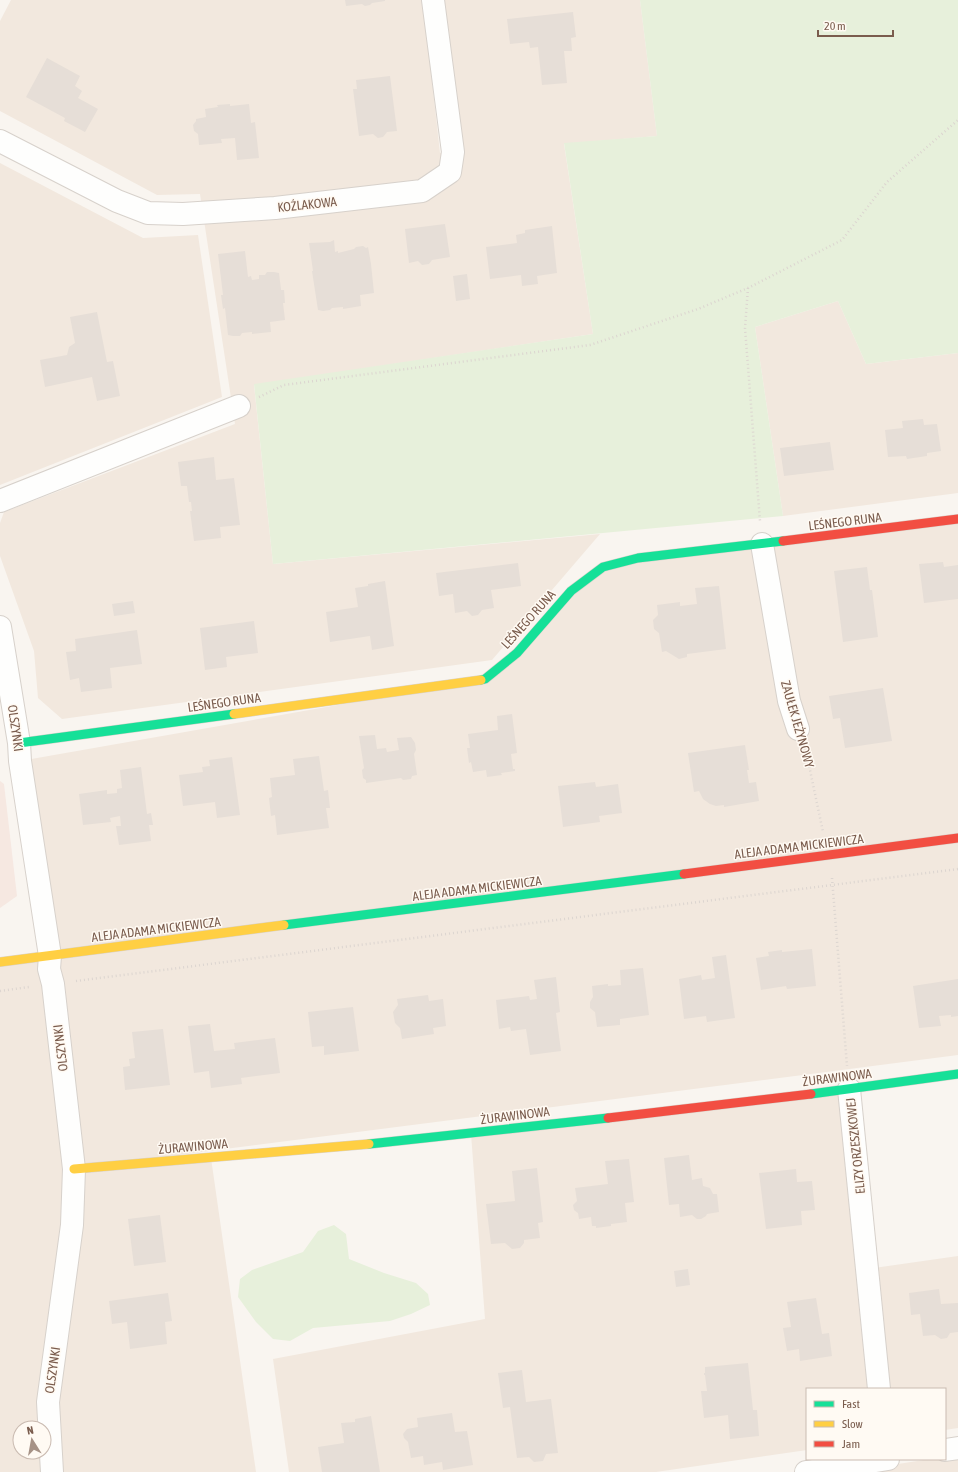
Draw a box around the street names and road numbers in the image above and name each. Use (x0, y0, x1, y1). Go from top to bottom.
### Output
street label: KOŹLAKOWA (277, 194, 338, 215)
street label: LEŚNEGO RUNA (808, 509, 883, 533)
street label: LEŚNEGO RUNA (498, 586, 559, 652)
street label: ZAUŁEK JEŻYNOWY (778, 679, 817, 770)
street label: LEŚNEGO RUNA (187, 690, 262, 715)
street label: OLSZYNKI (5, 704, 26, 752)
street label: ALEJA ADAMA MICKIEWICZA (734, 831, 865, 862)
street label: ALEJA ADAMA MICKIEWICZA (412, 873, 543, 904)
street label: ALEJA ADAMA MICKIEWICZA (91, 914, 222, 945)
street label: OLSZYNKI (50, 1024, 71, 1072)
street label: ŻURAWINOWA (802, 1066, 873, 1089)
street label: ELIZY ORZESZKOWEJ (843, 1097, 868, 1195)
street label: ŻURAWINOWA (480, 1104, 551, 1127)
street label: ŻURAWINOWA (158, 1136, 229, 1157)
street label: OLSZYNKI (42, 1346, 63, 1394)

